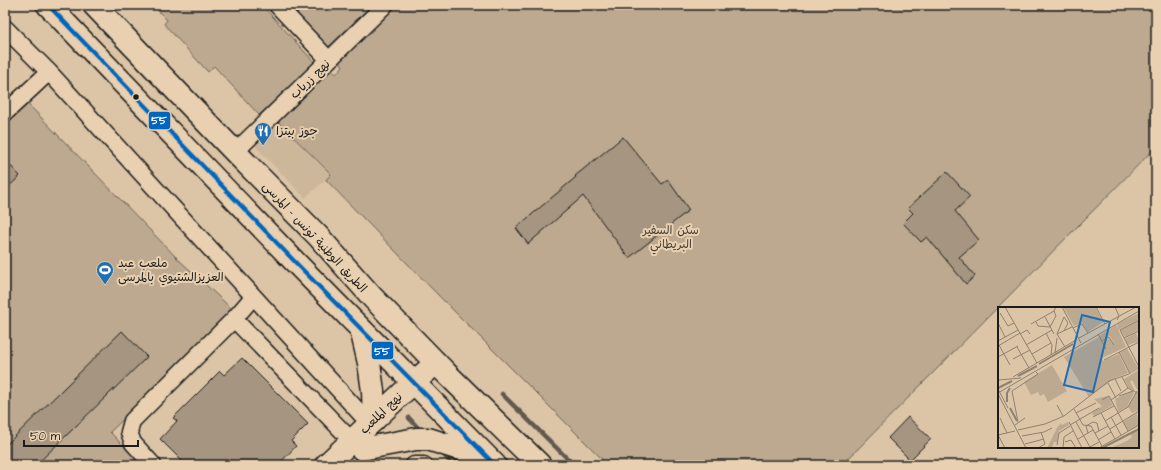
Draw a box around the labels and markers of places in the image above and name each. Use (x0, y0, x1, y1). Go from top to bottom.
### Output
unlabelled marker (131, 92, 141, 102)
restaurant icon: جوز بيتزا (253, 121, 273, 146)
place label: جوز بيتزا (276, 123, 318, 140)
place label: ملعب عبد العزيزالشتيوي بالمرسى (118, 255, 224, 286)
sports icon: ملعب عبد العزيزالشتيوي بالمرسى (95, 260, 115, 285)

